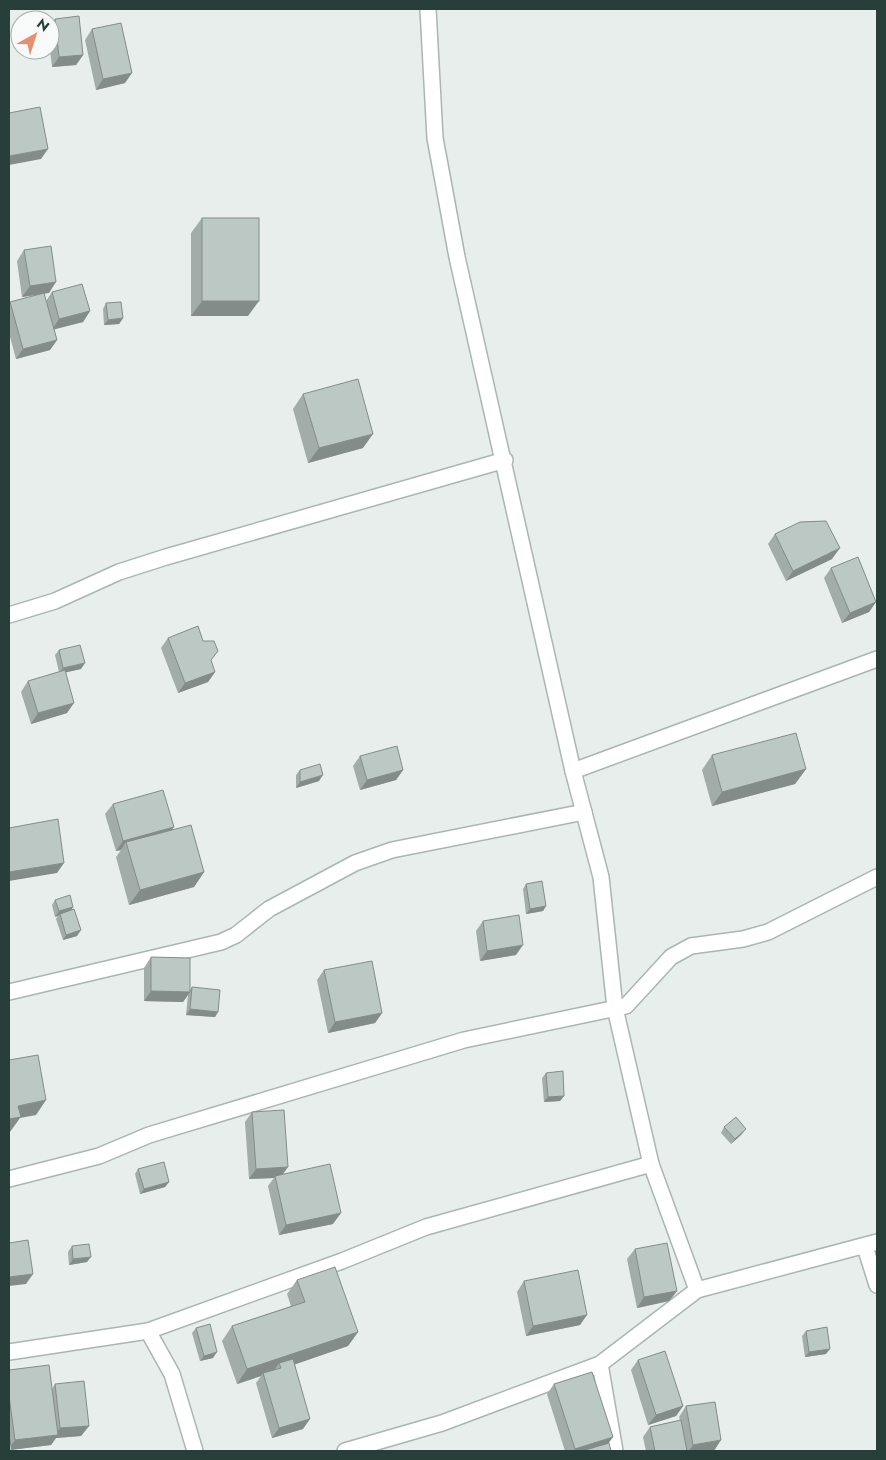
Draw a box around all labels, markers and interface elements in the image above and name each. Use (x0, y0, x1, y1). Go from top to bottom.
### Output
north arrow (10, 10, 60, 60)
text: N (33, 14, 54, 36)

